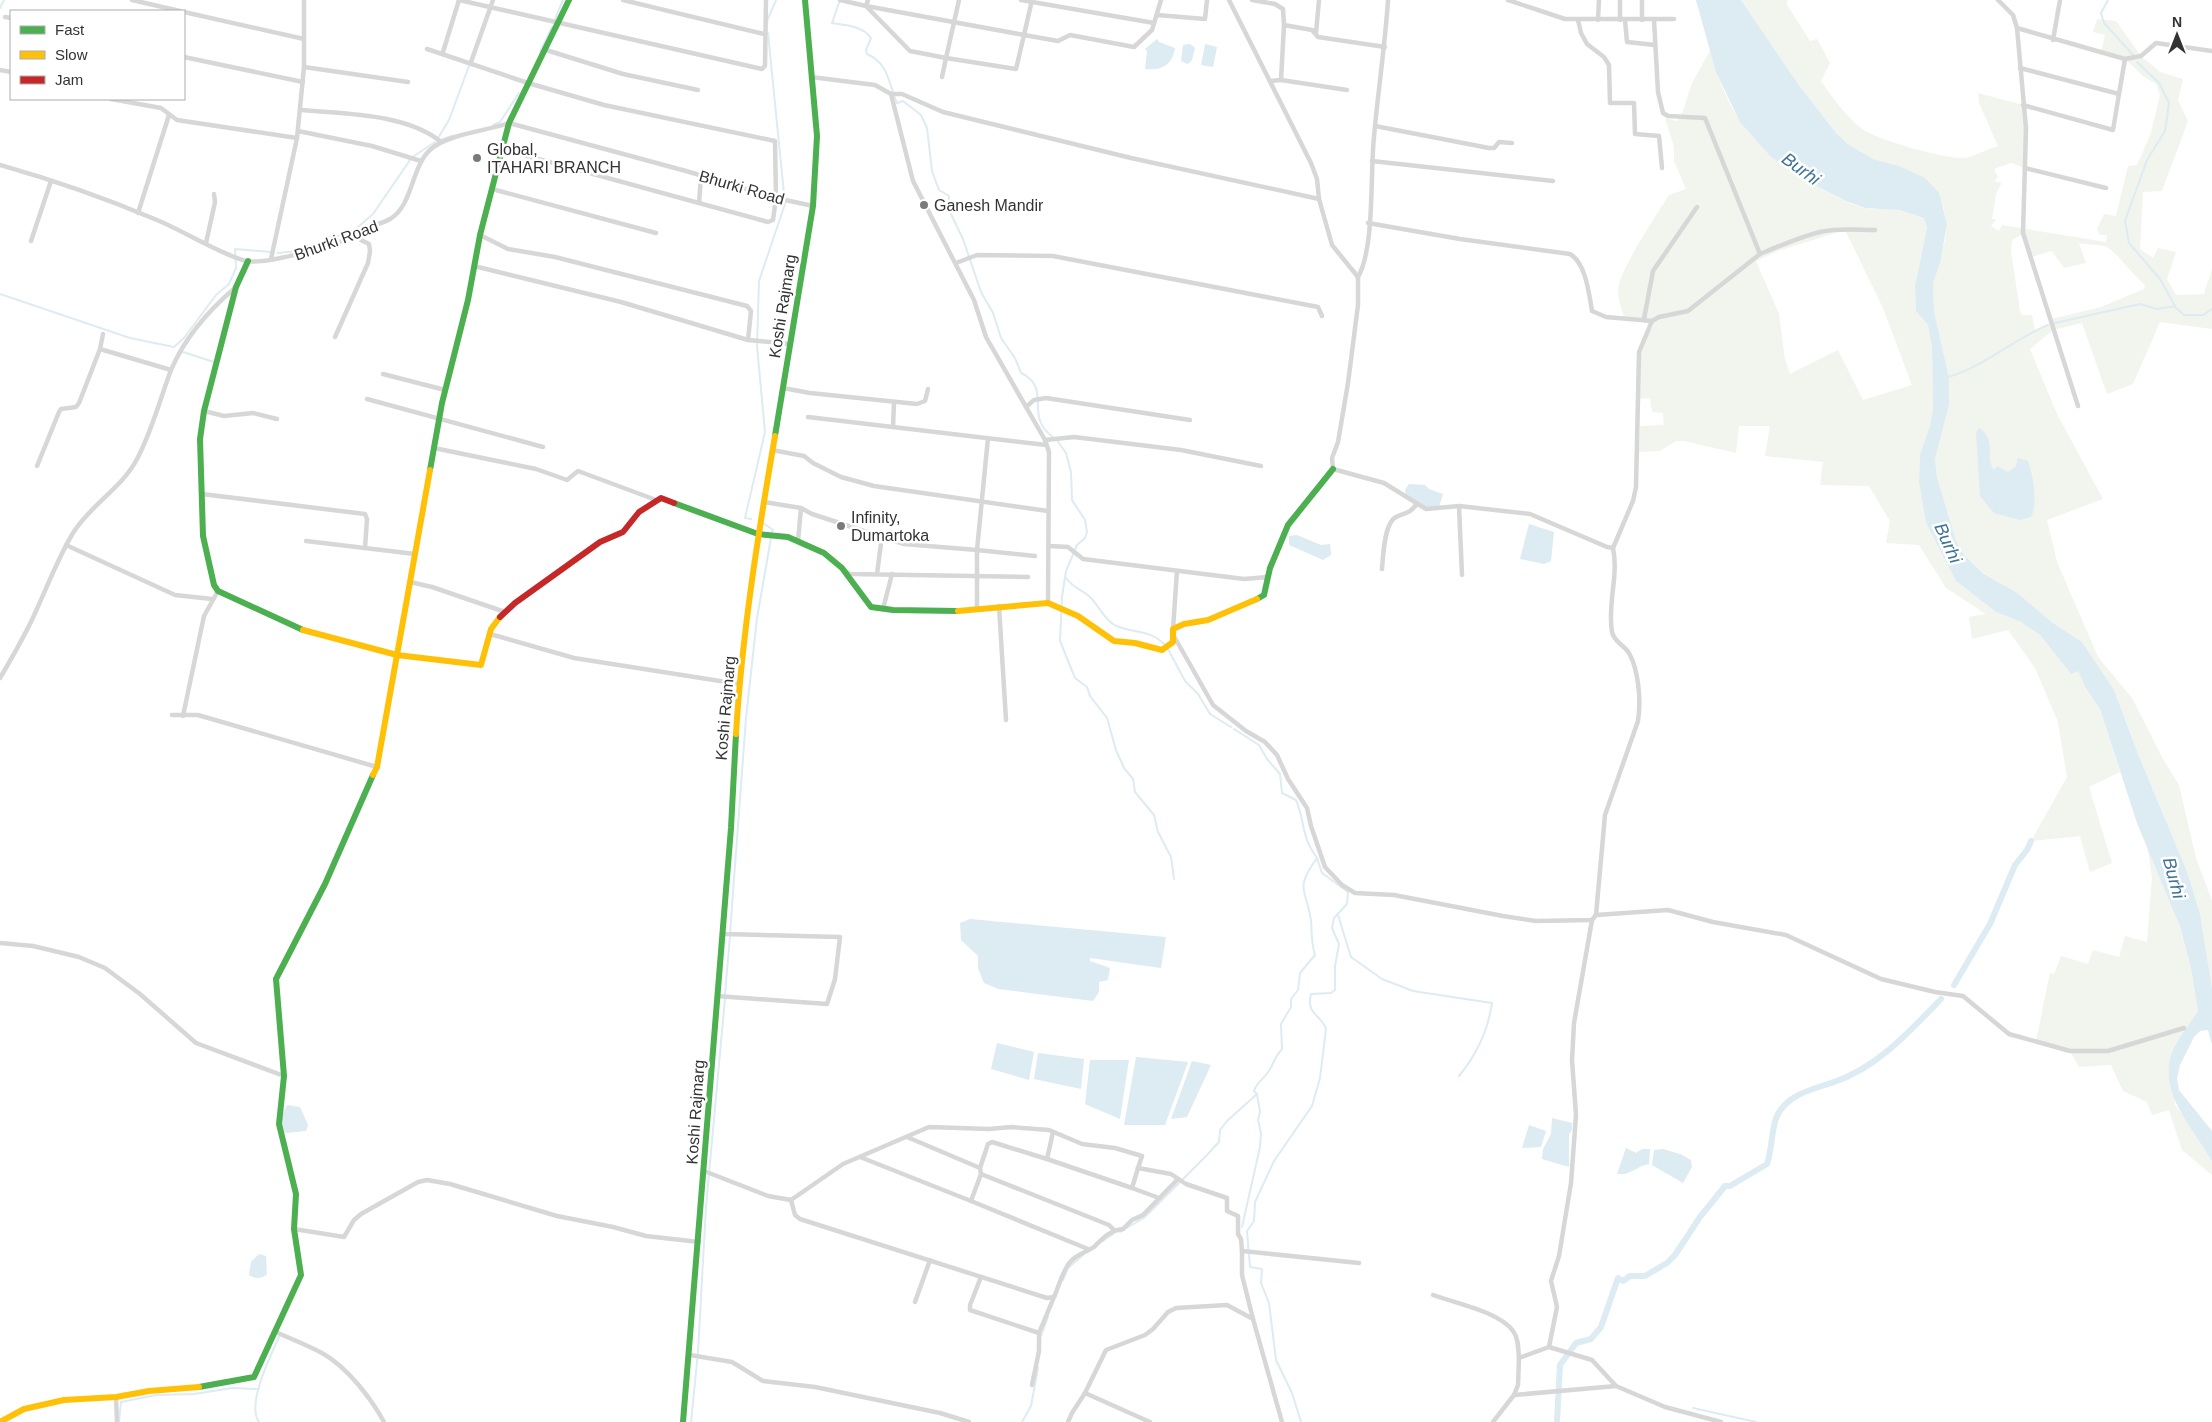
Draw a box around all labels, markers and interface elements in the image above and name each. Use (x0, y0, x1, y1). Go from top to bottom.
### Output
legend (10, 10, 185, 100)
north arrow (2152, 10, 2202, 60)
text: N (2172, 14, 2182, 30)
text: Fast (55, 21, 85, 38)
text: Slow (55, 46, 88, 63)
text: Jam (55, 71, 83, 88)
place label: Global, ITAHARI BRANCH (487, 141, 621, 176)
water label: Burhi (1778, 149, 1825, 190)
marker: Global, ITAHARI BRANCH (471, 152, 483, 164)
street label: Bhurki Road (697, 167, 787, 208)
place label: Ganesh Mandir (934, 197, 1044, 214)
marker: Ganesh Mandir (918, 199, 930, 211)
street label: Bhurki Road (292, 217, 380, 264)
street label: Koshi Rajmarg (766, 253, 799, 359)
place label: Infinity, Dumartoka (851, 509, 929, 544)
marker: Infinity, Dumartoka (835, 520, 847, 532)
water label: Burhi (1930, 520, 1966, 567)
street label: Koshi Rajmarg (712, 655, 739, 761)
water label: Burhi (2159, 855, 2189, 902)
street label: Koshi Rajmarg (683, 1059, 708, 1165)

